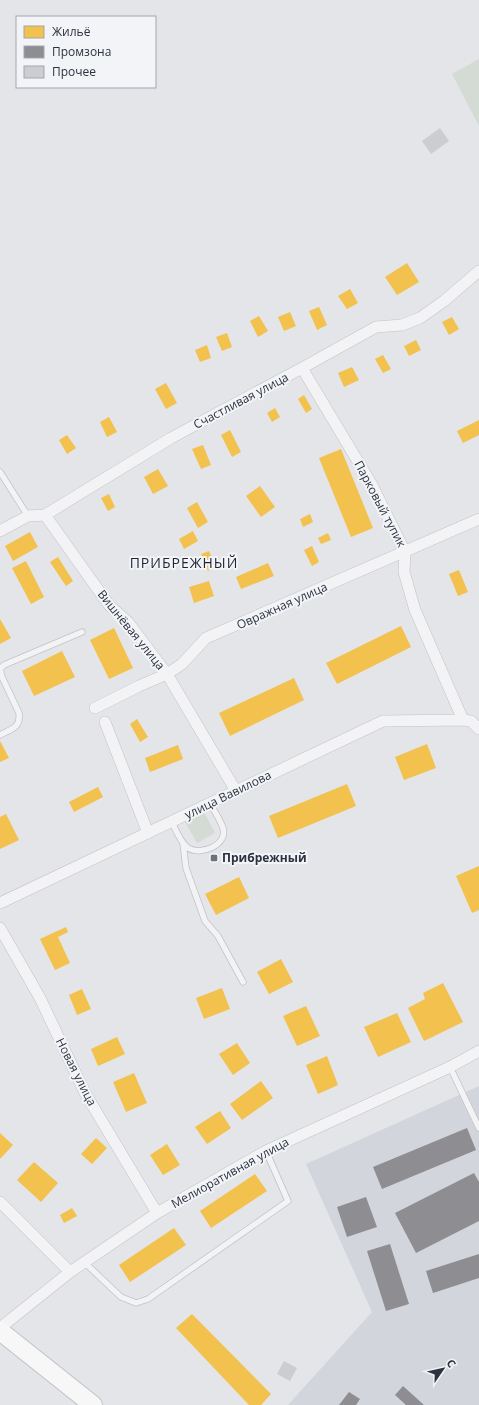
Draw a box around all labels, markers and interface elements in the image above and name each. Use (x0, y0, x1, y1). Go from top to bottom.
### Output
legend (16, 16, 156, 88)
text: Жильё (52, 23, 91, 40)
text: Промзона (52, 43, 111, 60)
text: Прочее (52, 63, 96, 80)
street label: Счастливая улица (190, 368, 291, 433)
street label: Парковый тупик (350, 457, 411, 551)
district label: ПРИБРЕЖНЫЙ (130, 553, 238, 572)
street label: Овражная улица (234, 578, 330, 633)
street label: Вишнёвая улица (94, 586, 169, 673)
street label: улица Вавилова (182, 766, 274, 823)
place label: Прибрежный (222, 849, 307, 866)
marker: Прибрежный (209, 853, 219, 863)
street label: Новая улица (52, 1035, 101, 1109)
street label: Мелиоративная улица (168, 1133, 292, 1212)
north arrow (423, 1349, 463, 1389)
text: С (444, 1356, 460, 1370)

